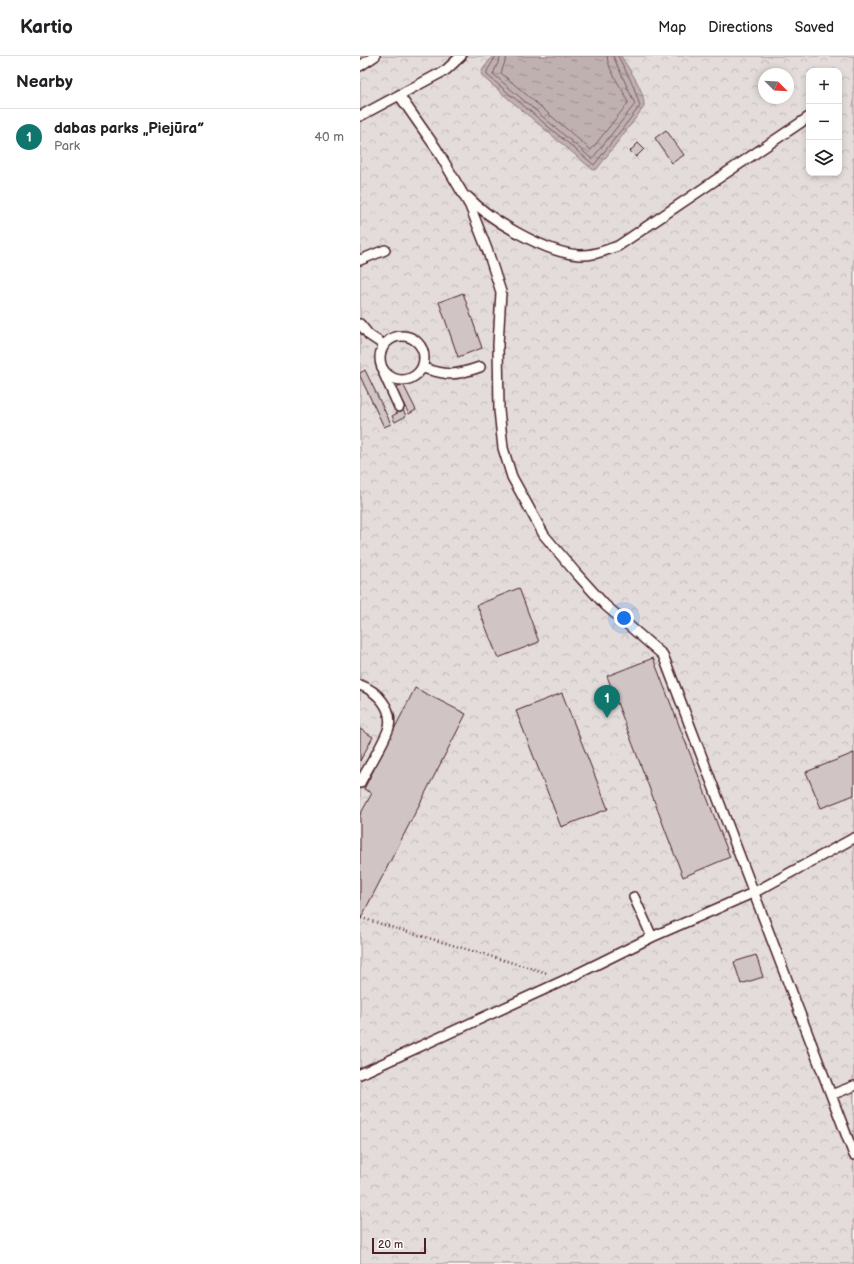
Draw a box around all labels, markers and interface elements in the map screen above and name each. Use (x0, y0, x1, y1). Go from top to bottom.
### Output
text: Kartio (20, 16, 73, 39)
text: Map (658, 19, 686, 36)
text: Directions (708, 19, 773, 36)
text: Saved (795, 19, 834, 36)
north arrow (758, 68, 794, 104)
map controls (806, 68, 842, 176)
button: + (806, 68, 842, 104)
text: Nearby (16, 72, 73, 92)
button: − (806, 104, 842, 140)
text: dabas parks „Piejūra” (54, 119, 204, 138)
text: 1 (26, 129, 32, 145)
text: 40 m (314, 129, 344, 145)
text: Park (54, 138, 80, 154)
button: layers (806, 140, 842, 176)
your location (614, 608, 634, 628)
pin: 1 (594, 685, 620, 718)
scale bar (372, 1236, 426, 1255)
text: 20 m (378, 1238, 403, 1251)

